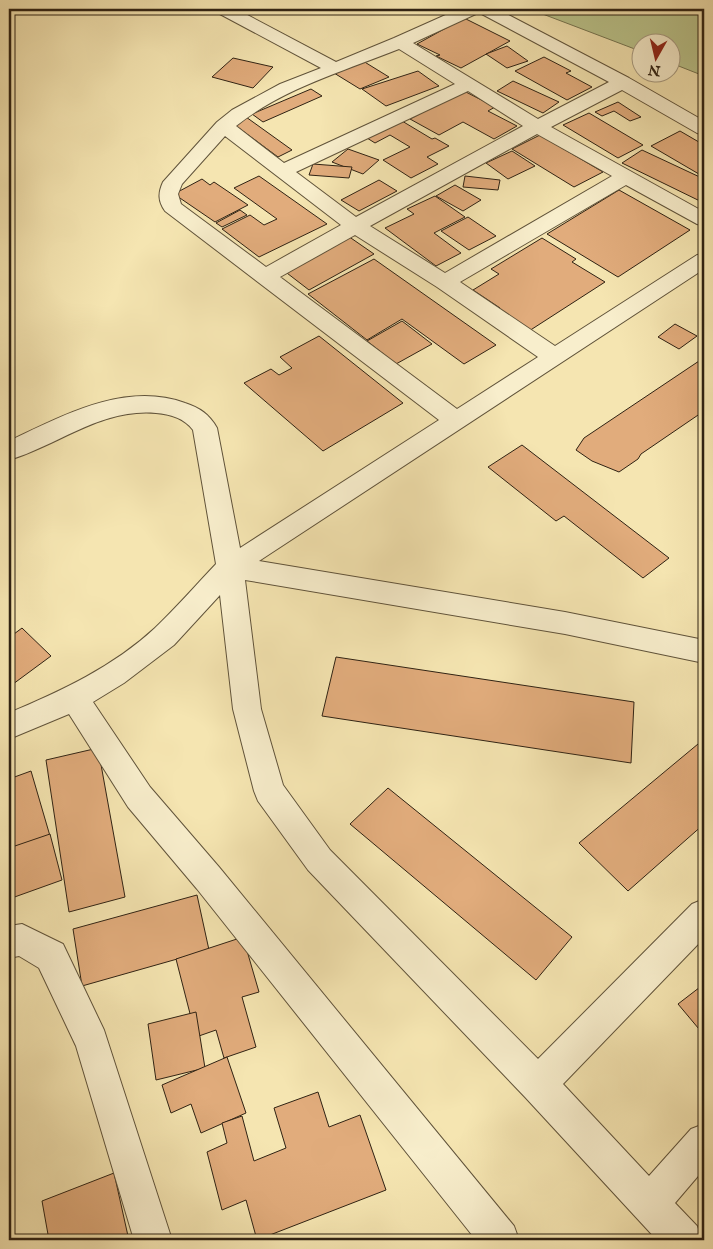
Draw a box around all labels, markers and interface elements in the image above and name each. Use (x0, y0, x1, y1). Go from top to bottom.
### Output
north arrow (630, 32, 680, 82)
text: N (647, 60, 663, 80)

